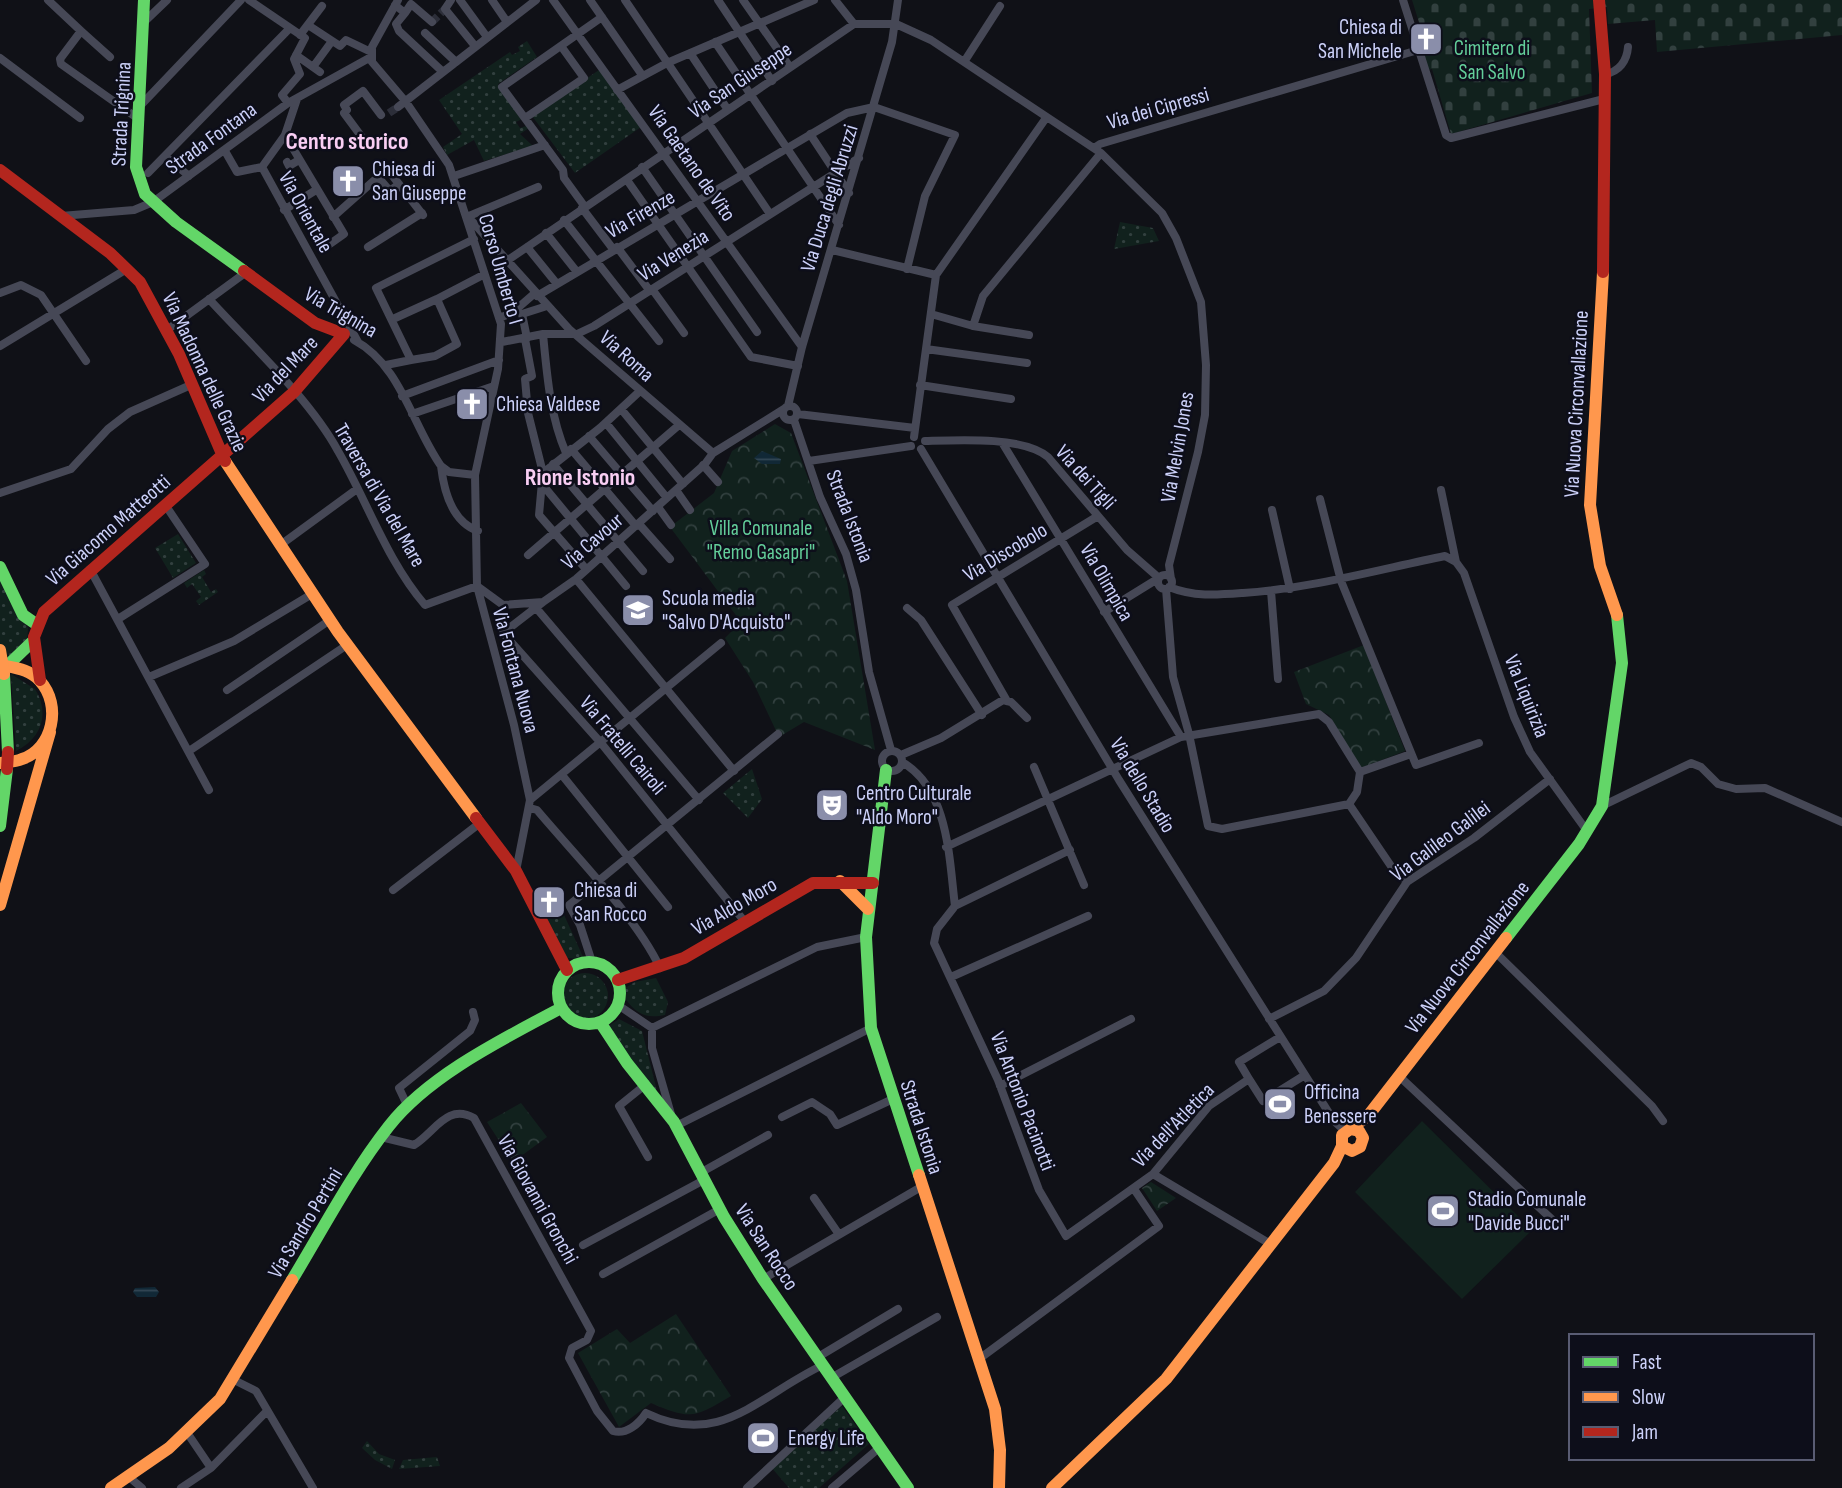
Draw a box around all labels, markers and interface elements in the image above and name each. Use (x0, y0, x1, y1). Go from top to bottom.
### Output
place label: Chiesa di San Michele (1318, 15, 1402, 64)
church icon: Chiesa di San Michele (1407, 20, 1445, 58)
park label: Cimitero di San Salvo (1454, 36, 1530, 85)
street label: Via San Giuseppe (684, 37, 797, 124)
street label: Strada Trignina (106, 61, 137, 167)
street label: Via dei Cipressi (1104, 82, 1212, 135)
street label: Strada Fontana (161, 97, 262, 180)
street label: Via Gaetano de Vito (642, 100, 741, 226)
street label: Via Duca degli Abruzzi (795, 122, 864, 275)
district label: Centro storico (286, 127, 408, 156)
place label: Chiesa di San Giuseppe (372, 157, 466, 206)
church icon: Chiesa di San Giuseppe (329, 162, 367, 200)
street label: Via Orientale (273, 167, 338, 257)
street label: Via Firenze (601, 185, 679, 244)
street label: Corso Umberto I (473, 211, 528, 327)
street label: Via Venezia (633, 224, 713, 287)
street label: Via Trignina (300, 282, 382, 343)
street label: Via Madonna delle Grazie (157, 288, 252, 456)
street label: Via Nuova Circonvallazione (1559, 310, 1594, 498)
street label: Via Roma (594, 325, 659, 387)
street label: Via del Mare (247, 330, 323, 408)
church icon: Chiesa Valdese (453, 385, 491, 423)
street label: Via Melvin Jones (1155, 390, 1200, 504)
place label: Chiesa Valdese (496, 392, 600, 417)
street label: Traversa di Via del Mare (328, 419, 431, 571)
street label: Via dei Tigli (1050, 440, 1121, 515)
district label: Rione Istonio (525, 463, 635, 492)
street label: Strada Istonia (820, 466, 879, 566)
street label: Via Giacomo Matteotti (41, 469, 176, 591)
street label: Via Cavour (556, 508, 628, 575)
park label: Villa Comunale "Remo Gasapri" (707, 516, 815, 565)
street label: Via Discobolo (959, 518, 1052, 587)
street label: Via Olimpica (1074, 539, 1139, 626)
place label: Scuola media "Salvo D'Acquisto" (662, 586, 790, 635)
school or university icon: Scuola media "Salvo D'Acquisto" (619, 591, 657, 629)
street label: Via Fontana Nuova (487, 605, 544, 736)
street label: Via Liquirizia (1499, 651, 1554, 741)
street label: Via Fratelli Cairoli (574, 691, 671, 800)
street label: Via dello Stadio (1104, 733, 1181, 837)
place label: Centro Culturale "Aldo Moro" (856, 781, 972, 830)
theatre icon: Centro Culturale "Aldo Moro" (813, 786, 851, 824)
street label: Via Galileo Galilei (1385, 796, 1495, 887)
street label: Via Aldo Moro (687, 872, 781, 941)
street label: Via Nuova Circonvallazione (1400, 876, 1535, 1039)
place label: Chiesa di San Rocco (574, 878, 647, 927)
church icon: Chiesa di San Rocco (530, 883, 568, 921)
street label: Via Antonio Pacinotti (985, 1028, 1060, 1174)
street label: Strada Istonia (895, 1077, 948, 1177)
street label: Via dell'Atletica (1127, 1078, 1220, 1173)
place label: Officina Benessere (1304, 1080, 1377, 1129)
sports icon: Officina Benessere (1261, 1085, 1299, 1123)
street label: Via Giovanni Gronchi (492, 1130, 583, 1268)
street label: Via Sandro Pertini (263, 1164, 348, 1283)
place label: Stadio Comunale "Davide Bucci" (1468, 1187, 1586, 1236)
sports icon: Stadio Comunale "Davide Bucci" (1424, 1192, 1462, 1230)
street label: Via San Rocco (729, 1199, 804, 1295)
legend (1569, 1334, 1814, 1460)
text: Fast (1632, 1350, 1662, 1375)
text: Slow (1632, 1385, 1666, 1410)
sports icon: Energy Life (744, 1419, 782, 1457)
text: Jam (1631, 1420, 1658, 1445)
place label: Energy Life (788, 1426, 865, 1451)

